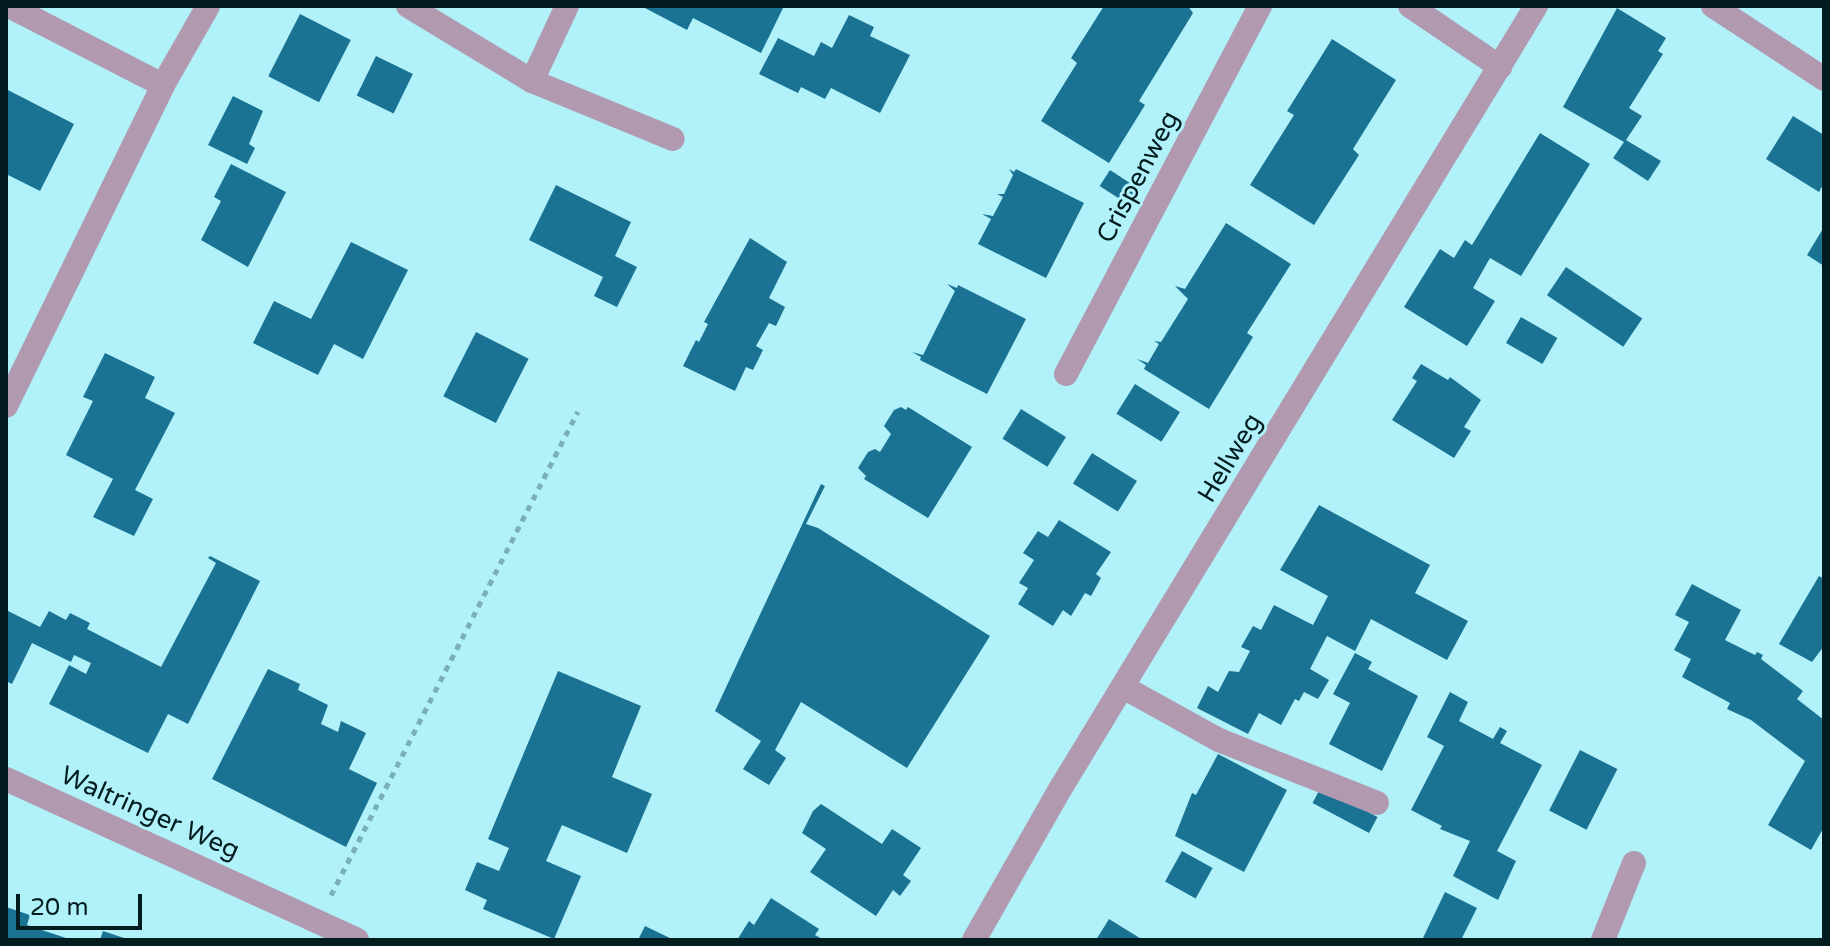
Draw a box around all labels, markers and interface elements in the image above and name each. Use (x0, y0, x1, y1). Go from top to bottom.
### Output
street label: Crispenweg (1090, 106, 1186, 248)
street label: Hellweg (1191, 408, 1269, 508)
street label: Waltringer Weg (56, 760, 244, 866)
scale bar (20, 878, 146, 928)
text: 20 m (30, 893, 88, 922)

